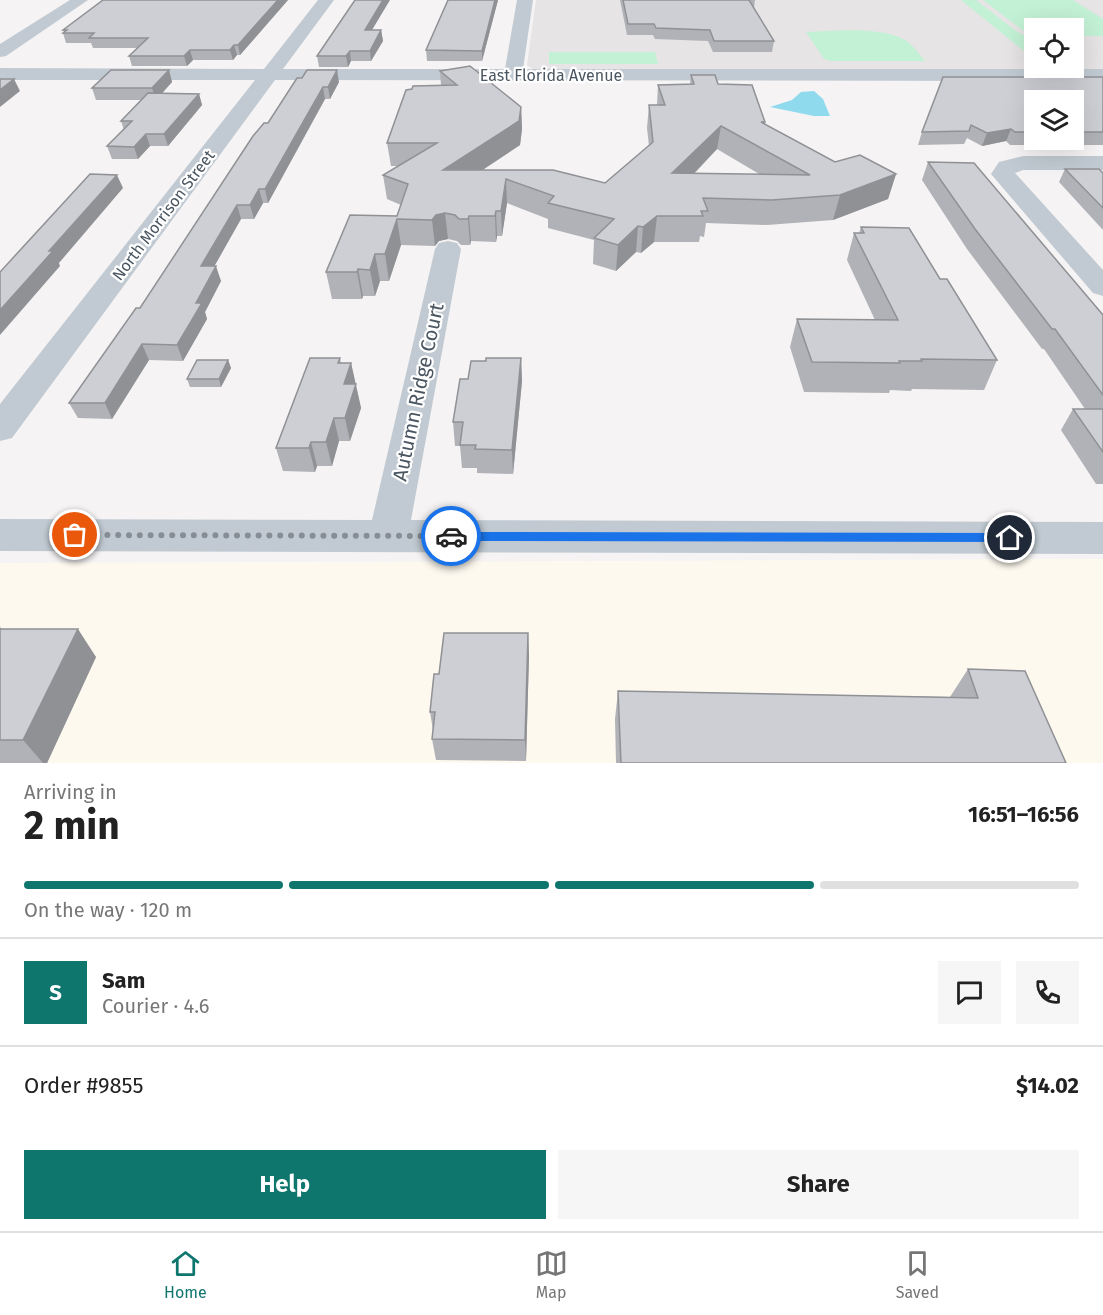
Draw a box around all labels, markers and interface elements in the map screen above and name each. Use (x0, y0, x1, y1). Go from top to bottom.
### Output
map controls (1024, 18, 1084, 150)
button: locate (1024, 18, 1084, 78)
street label: East Florida Avenue (480, 66, 622, 85)
button: layers (1024, 90, 1084, 150)
street label: North Morrison Street (108, 146, 219, 284)
street label: Autumn Ridge Court (387, 300, 449, 483)
courier (421, 506, 481, 566)
pin (49, 509, 100, 560)
pin (984, 512, 1035, 563)
icon: bag (58, 518, 91, 551)
icon: car (435, 520, 468, 553)
icon: home (993, 521, 1026, 554)
text: Arriving in (24, 780, 117, 804)
text: 16:51–16:56 (968, 801, 1079, 828)
text: 2 min (24, 803, 120, 849)
text: On the way · 120 m (24, 898, 192, 922)
button: chat (938, 961, 1001, 1024)
button: phone (1016, 961, 1079, 1024)
text: Sam (102, 967, 145, 994)
text: S (49, 979, 62, 1006)
text: Courier · 4.6 (102, 994, 209, 1018)
text: Order #9855 (24, 1072, 144, 1099)
text: $14.02 (1016, 1072, 1079, 1099)
button: Help (24, 1150, 546, 1219)
button: Share (558, 1150, 1079, 1219)
tab: Home (164, 1247, 207, 1302)
tab: Map (535, 1247, 568, 1302)
tab: Saved (896, 1247, 939, 1302)

